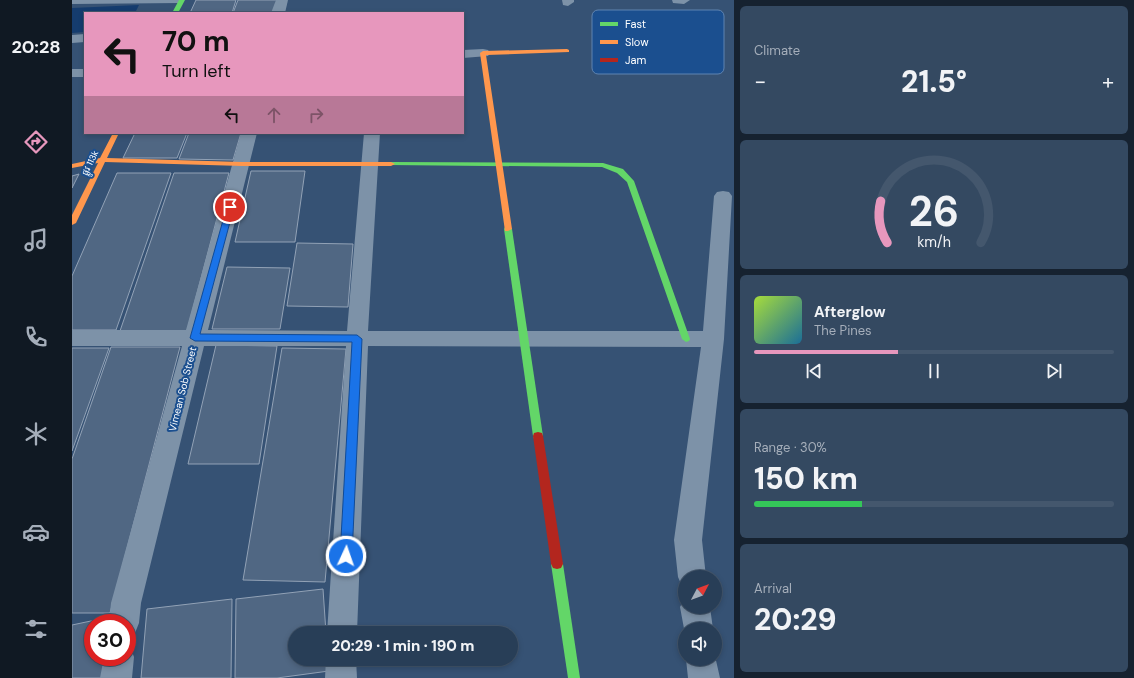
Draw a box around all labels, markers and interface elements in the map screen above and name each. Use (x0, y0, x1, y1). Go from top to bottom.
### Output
legend (592, 10, 724, 74)
text: Fast (625, 17, 646, 31)
text: 70 m (162, 23, 230, 60)
icon: left (96, 28, 148, 80)
text: 20:28 (11, 35, 61, 59)
text: Slow (625, 35, 649, 49)
text: Climate (754, 42, 800, 59)
text: Jam (625, 53, 646, 67)
text: Turn left (162, 59, 231, 83)
text: 21.5° (901, 62, 967, 101)
text: − (754, 67, 766, 96)
text: + (1102, 67, 1114, 96)
icon: left (221, 104, 243, 126)
icon: ahead (263, 104, 285, 126)
icon: right (305, 104, 327, 126)
icon: directions (22, 128, 50, 156)
street label: ផ្លូវ 113k (79, 148, 103, 178)
text: 26 (909, 184, 959, 238)
pin (213, 190, 247, 224)
icon: arrive (219, 196, 241, 218)
icon: music (22, 226, 50, 254)
text: km/h (917, 232, 951, 250)
text: Afterglow (814, 302, 886, 322)
text: The Pines (814, 322, 872, 339)
icon: phone (22, 323, 50, 351)
street label: Vimean Sob Street (166, 346, 199, 433)
icon: previous (803, 360, 825, 382)
icon: pause (923, 360, 945, 382)
icon: next (1043, 360, 1065, 382)
icon: climate (22, 420, 50, 448)
text: Range · 30% (754, 439, 827, 456)
text: 150 km (754, 459, 858, 498)
icon: car (22, 518, 50, 546)
position arrow (325, 535, 367, 577)
north arrow (678, 570, 722, 614)
map controls (678, 570, 722, 666)
text: Arrival (754, 580, 792, 597)
text: 20:29 (754, 600, 837, 639)
speed limit sign: 30 (84, 614, 136, 666)
icon: filters (22, 615, 50, 643)
button: sound (678, 622, 722, 666)
text: 20:29 · 1 min · 190 m (332, 636, 474, 656)

